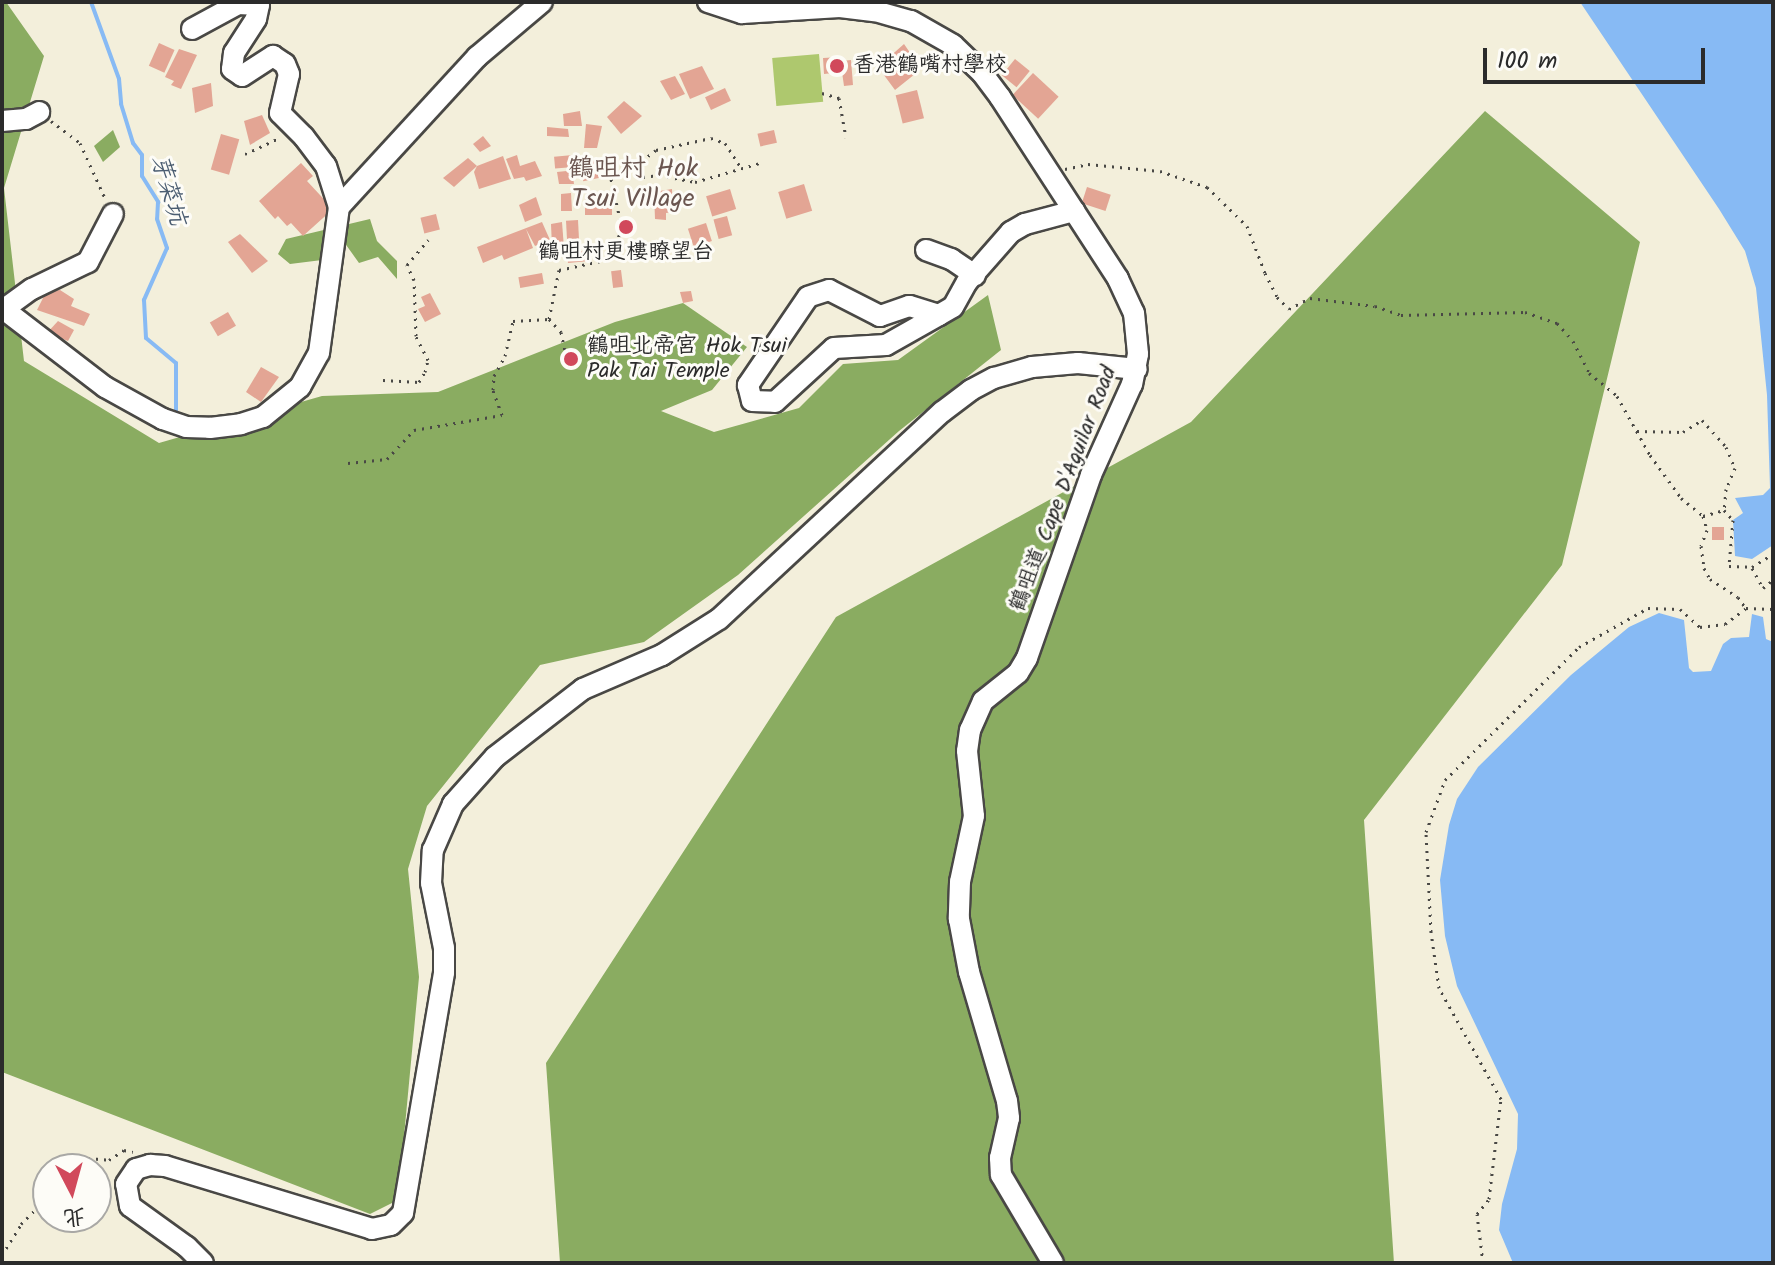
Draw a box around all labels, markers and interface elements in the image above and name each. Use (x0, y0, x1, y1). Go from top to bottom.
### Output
scale bar (1487, 32, 1709, 82)
text: 100 m (1497, 42, 1557, 81)
place label: 香港鶴嘴村學校 (853, 53, 1007, 79)
marker: 香港鶴嘴村學校 (828, 57, 846, 75)
water label: 芽菜坑 (144, 151, 192, 229)
district label: 鶴咀村 Hok Tsui Village (559, 154, 707, 216)
marker: 鶴咀村更樓瞭望台 (617, 218, 635, 236)
place label: 鶴咀村更樓瞭望台 (538, 240, 714, 266)
place label: 鶴咀北帝宮 Hok Tsui Pak Tai Temple (587, 333, 787, 384)
marker: 鶴咀北帝宮 Hok Tsui Pak Tai Temple (562, 350, 580, 368)
street label: 鶴咀道 Cape D'Aguilar Road (1005, 363, 1123, 615)
north arrow (32, 1153, 112, 1233)
text: 北 (62, 1197, 87, 1234)

